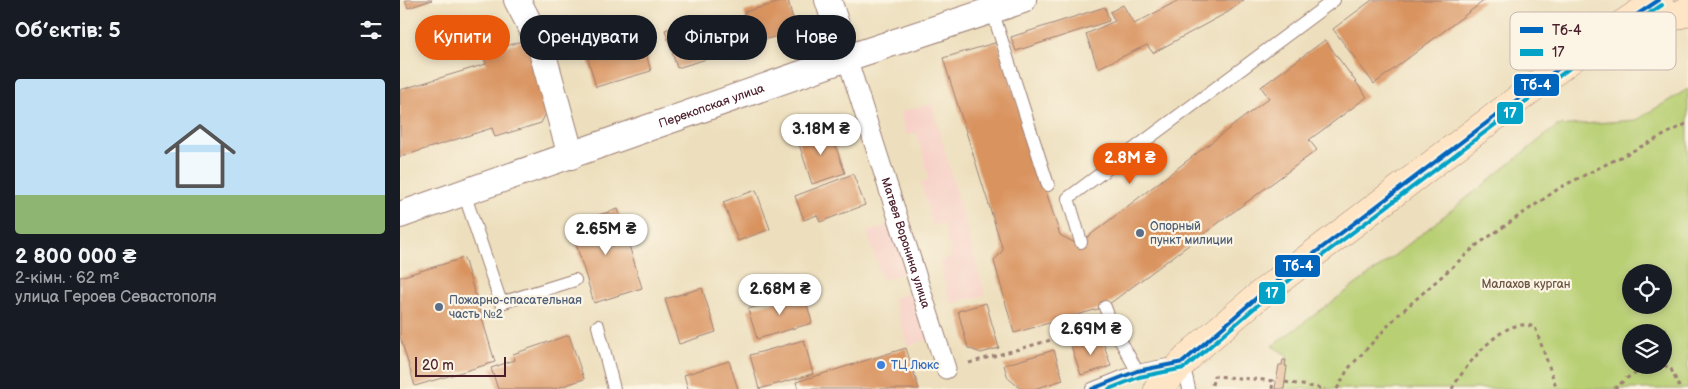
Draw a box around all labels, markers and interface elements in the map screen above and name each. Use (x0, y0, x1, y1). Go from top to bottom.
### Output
legend (1510, 12, 1676, 70)
chip: Купити (415, 15, 510, 60)
chip: Орендувати (520, 15, 657, 60)
chip: Фільтри (667, 15, 767, 60)
chip: Нове (777, 15, 856, 60)
icon: filters (357, 16, 385, 44)
text: Об’єктів: 5 (15, 18, 121, 43)
text: Тб-4 (1552, 22, 1582, 39)
text: 17 (1552, 44, 1564, 61)
line badge: Тб-4 (1513, 73, 1560, 97)
text: Тб-4 (1521, 77, 1552, 94)
street label: Перекопская улица (657, 80, 766, 131)
line badge: 17 (1496, 101, 1524, 125)
text: 17 (1503, 105, 1517, 122)
icon: home (155, 111, 245, 201)
pin: 3.18M ₴ (775, 114, 867, 156)
text: 3.18M ₴ (792, 120, 850, 139)
pin: 2.8M ₴ (1089, 142, 1171, 185)
text: 2.8M ₴ (1104, 149, 1156, 168)
street label: Матвея Воронина улица (878, 176, 934, 310)
pin: 2.65M ₴ (560, 214, 652, 256)
place label: Опорный пункт милиции (1150, 219, 1233, 248)
text: 2.65M ₴ (576, 220, 636, 239)
marker: Опорный пункт милиции (1134, 227, 1146, 239)
text: 2 800 000 ₴ (15, 244, 137, 269)
line badge: Тб-4 (1274, 254, 1321, 278)
text: Тб-4 (1283, 258, 1314, 275)
map controls (1622, 264, 1672, 374)
button: locate (1622, 264, 1672, 314)
text: 2-кімн. · 62 m² (15, 269, 120, 288)
pin: 2.68M ₴ (734, 274, 826, 316)
park label: Малахов курган (1481, 277, 1571, 292)
text: 2.68M ₴ (749, 280, 811, 299)
line badge: 17 (1258, 281, 1286, 305)
text: 17 (1265, 285, 1279, 302)
text: улица Героев Севастополя (15, 288, 217, 307)
place label: Пожарно-спасательная часть №2 (449, 293, 582, 322)
marker: Пожарно-спасательная часть №2 (433, 301, 445, 313)
pin: 2.69M ₴ (1045, 314, 1137, 356)
text: 2.69M ₴ (1061, 320, 1121, 339)
button: layers (1622, 324, 1672, 374)
scale bar (415, 354, 506, 377)
text: 20 m (422, 357, 454, 374)
place label: ТЦ Люкс (891, 358, 939, 373)
marker: ТЦ Люкс (875, 359, 887, 371)

